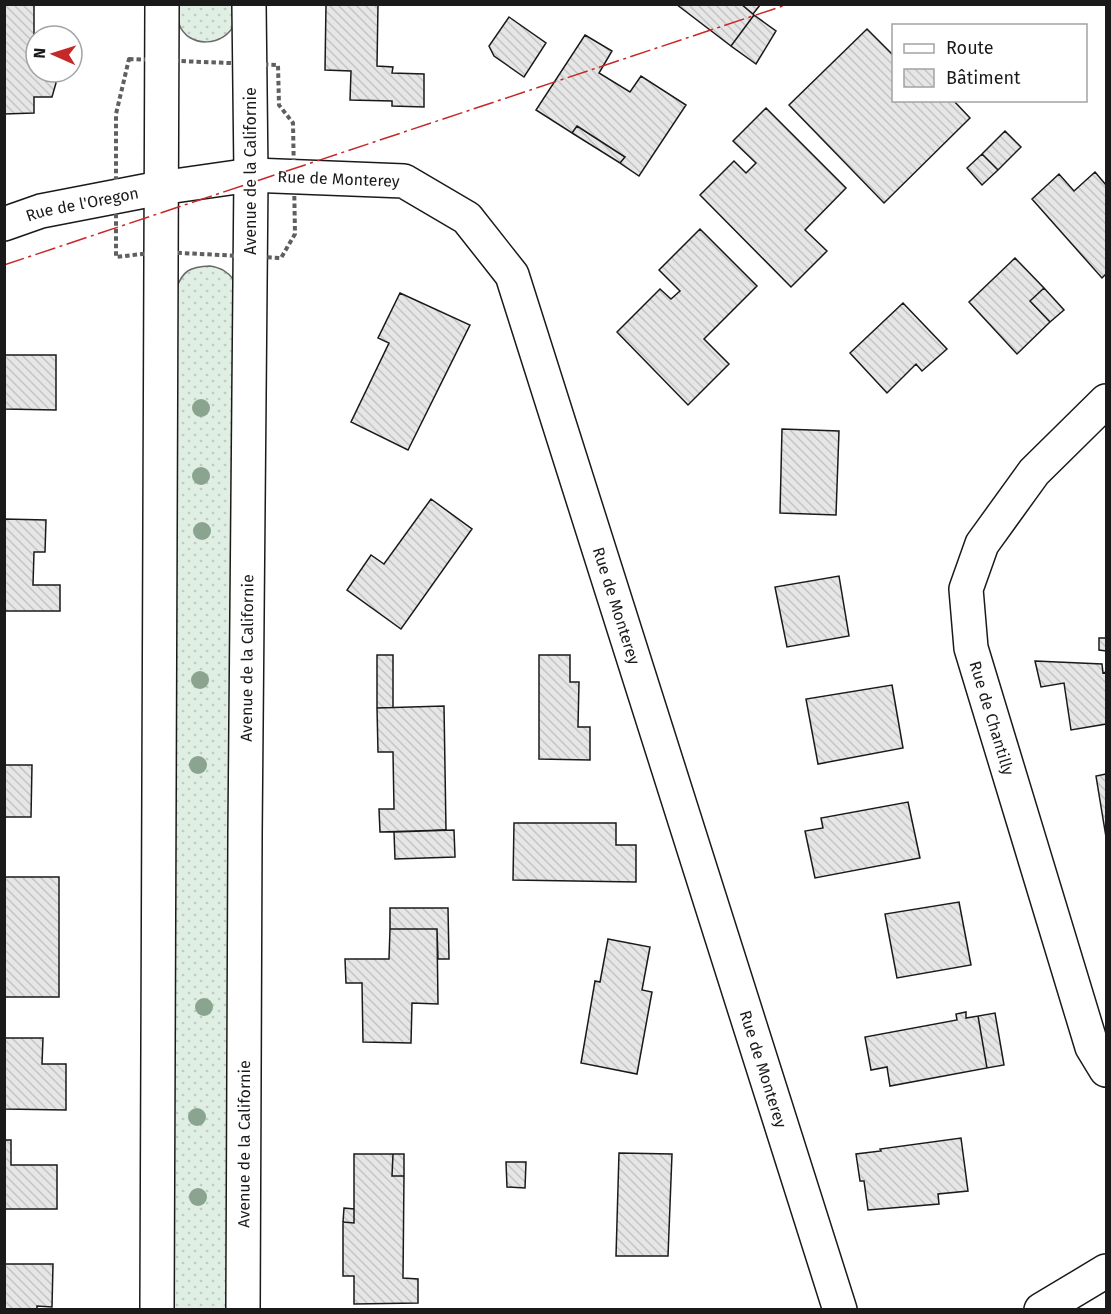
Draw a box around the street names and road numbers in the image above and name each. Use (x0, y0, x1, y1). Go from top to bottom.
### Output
street label: Avenue de la Californie (241, 87, 260, 255)
street label: Rue de Monterey (277, 167, 400, 190)
street label: Rue de l'Oregon (23, 183, 140, 225)
street label: Rue de Monterey (589, 545, 644, 667)
street label: Avenue de la Californie (236, 574, 257, 742)
street label: Rue de Chantilly (966, 659, 1019, 777)
street label: Rue de Monterey (736, 1008, 791, 1130)
street label: Avenue de la Californie (234, 1060, 254, 1228)

